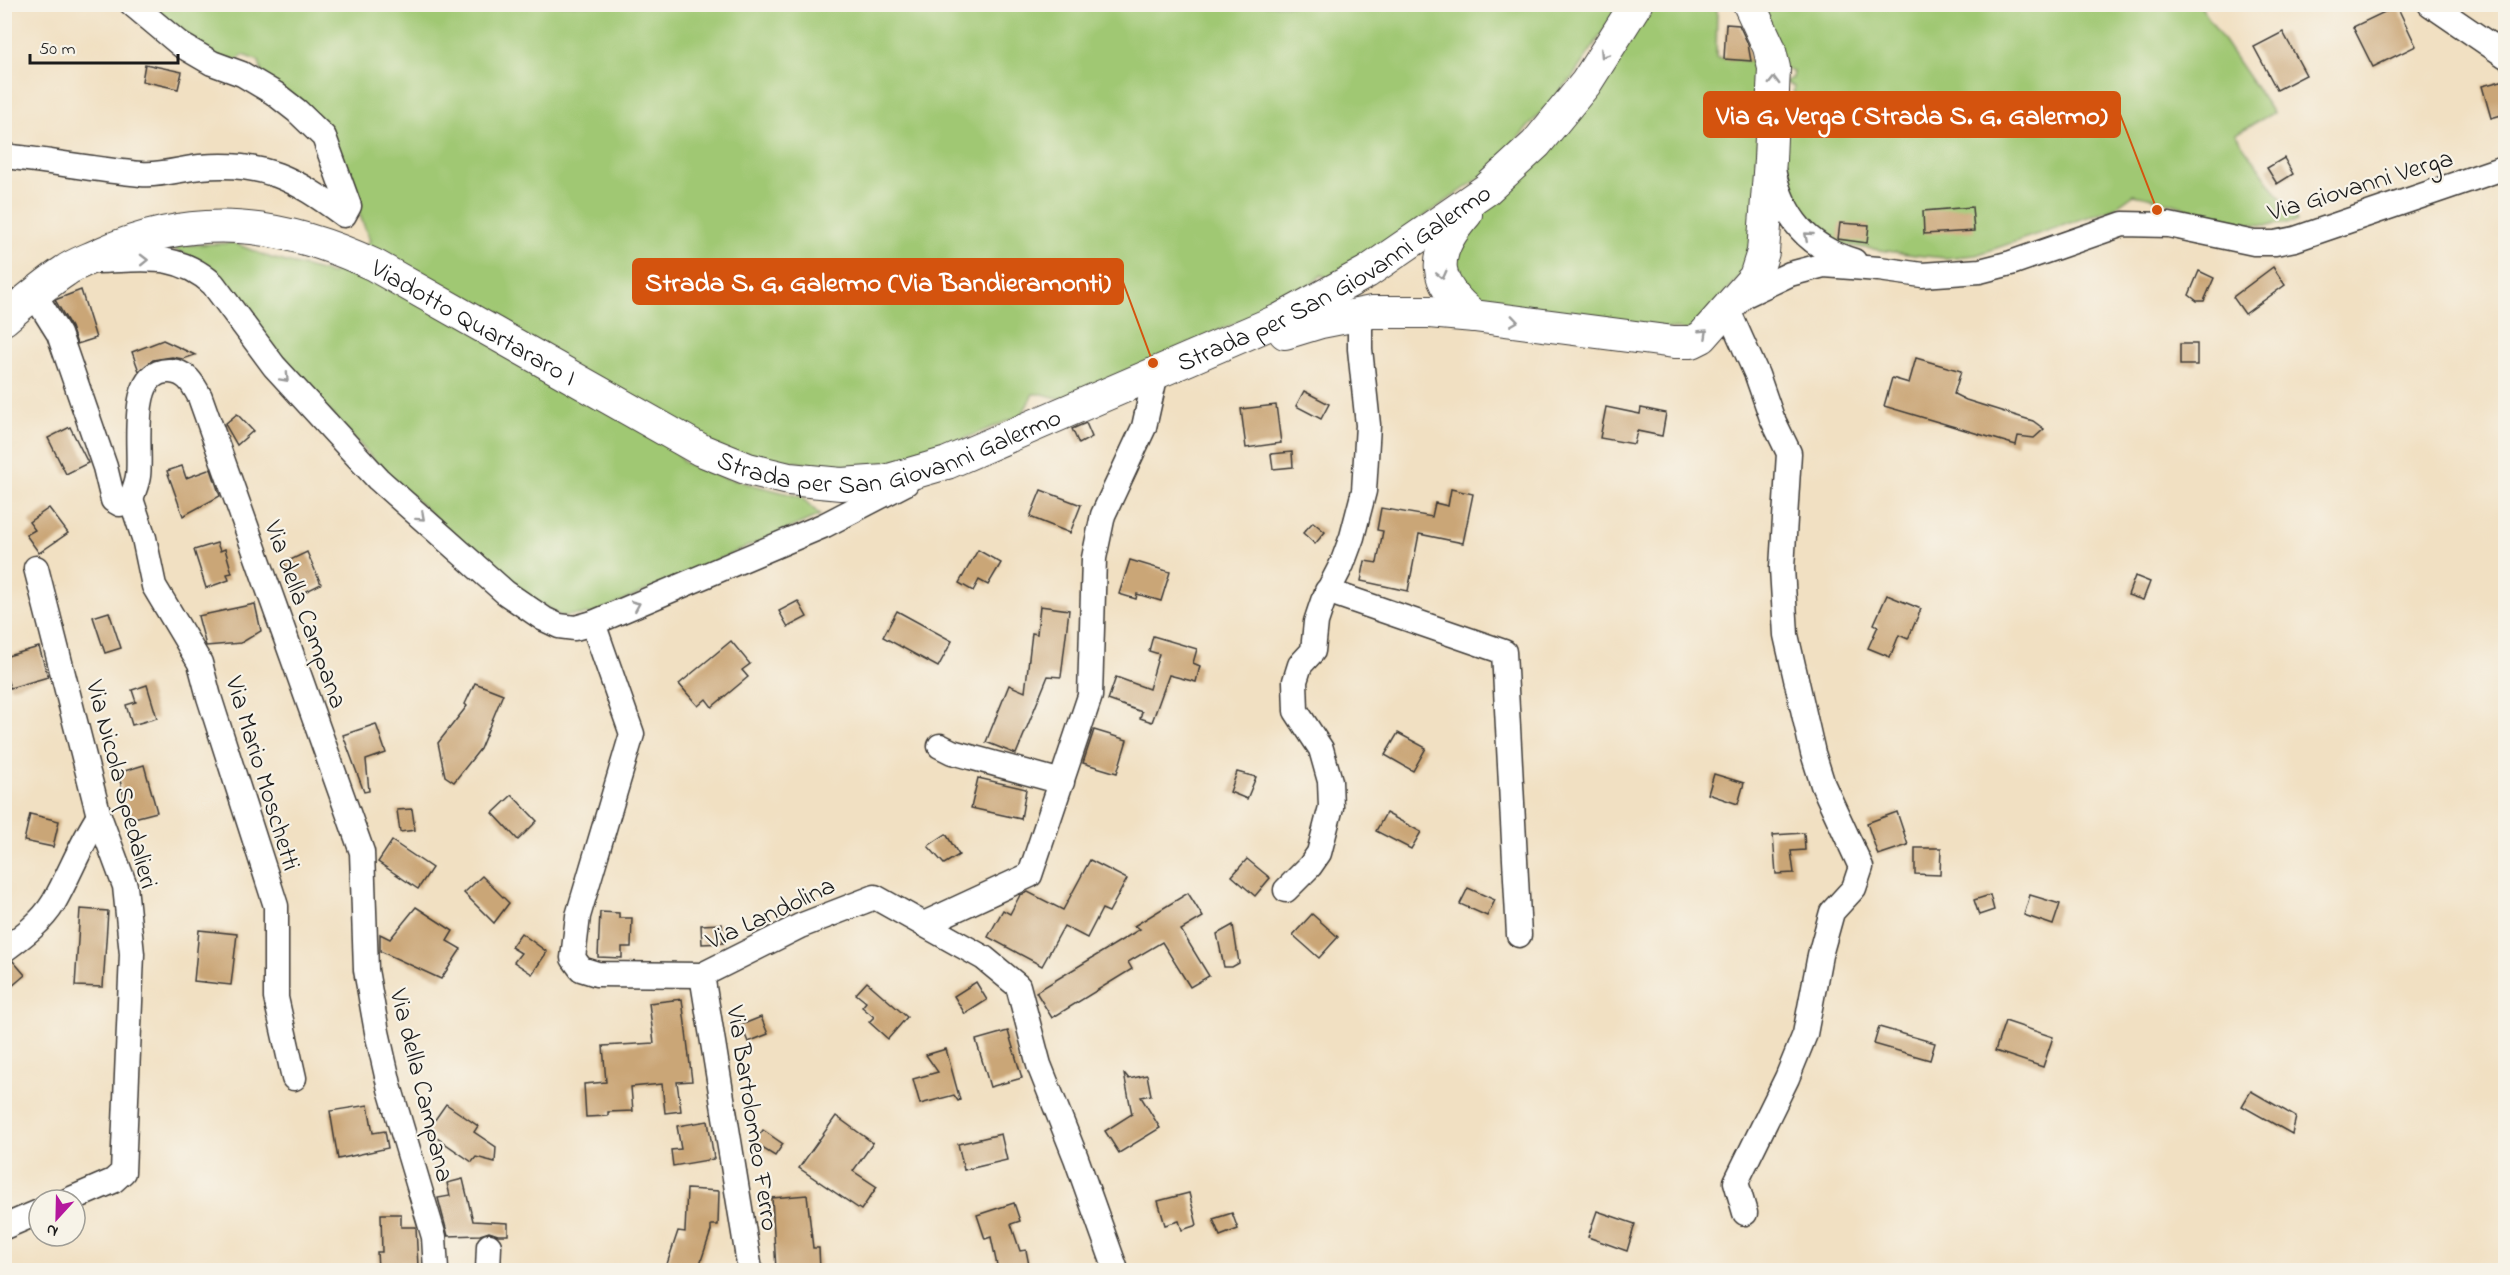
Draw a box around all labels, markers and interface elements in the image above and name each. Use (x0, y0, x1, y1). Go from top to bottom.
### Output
scale bar (30, 27, 178, 65)
text: 50 m (39, 37, 76, 63)
one-way arrow (1600, 48, 1612, 58)
one-way arrow (1768, 76, 1780, 85)
callout: Via G. Verga (Strada S. G. Galermo) (1704, 92, 2120, 137)
text: Via G. Verga (Strada S. G. Galermo) (1715, 98, 2108, 138)
street label: Via Giovanni Verga (2263, 141, 2458, 233)
street label: Strada per San Giovanni Galermo (1172, 176, 1500, 384)
one-way arrow (1804, 232, 1815, 243)
street label: Viadotto Quartararo I (362, 251, 583, 398)
one-way arrow (139, 254, 148, 266)
callout: Strada S. G. Galermo (Via Bandieramonti) (633, 259, 1123, 304)
text: Strada S. G. Galermo (Via Bandieramonti) (645, 265, 1111, 304)
one-way arrow (1435, 270, 1448, 280)
one-way arrow (1509, 314, 1519, 327)
one-way arrow (1698, 329, 1708, 340)
one-way arrow (278, 371, 289, 382)
street label: Strada per San Giovanni Galermo (711, 400, 1068, 506)
one-way arrow (414, 510, 425, 521)
street label: Via della Campana (252, 515, 356, 714)
one-way arrow (630, 600, 641, 612)
street label: Via Mario Moschetti (213, 671, 309, 876)
street label: Via Nicola Spedalieri (74, 675, 166, 893)
street label: Via Landolina (700, 868, 842, 962)
street label: Via della Campana (377, 984, 462, 1186)
street label: Via Bartolomeo Ferro (714, 1002, 788, 1234)
north arrow (27, 1188, 87, 1248)
text: N (42, 1217, 62, 1243)

